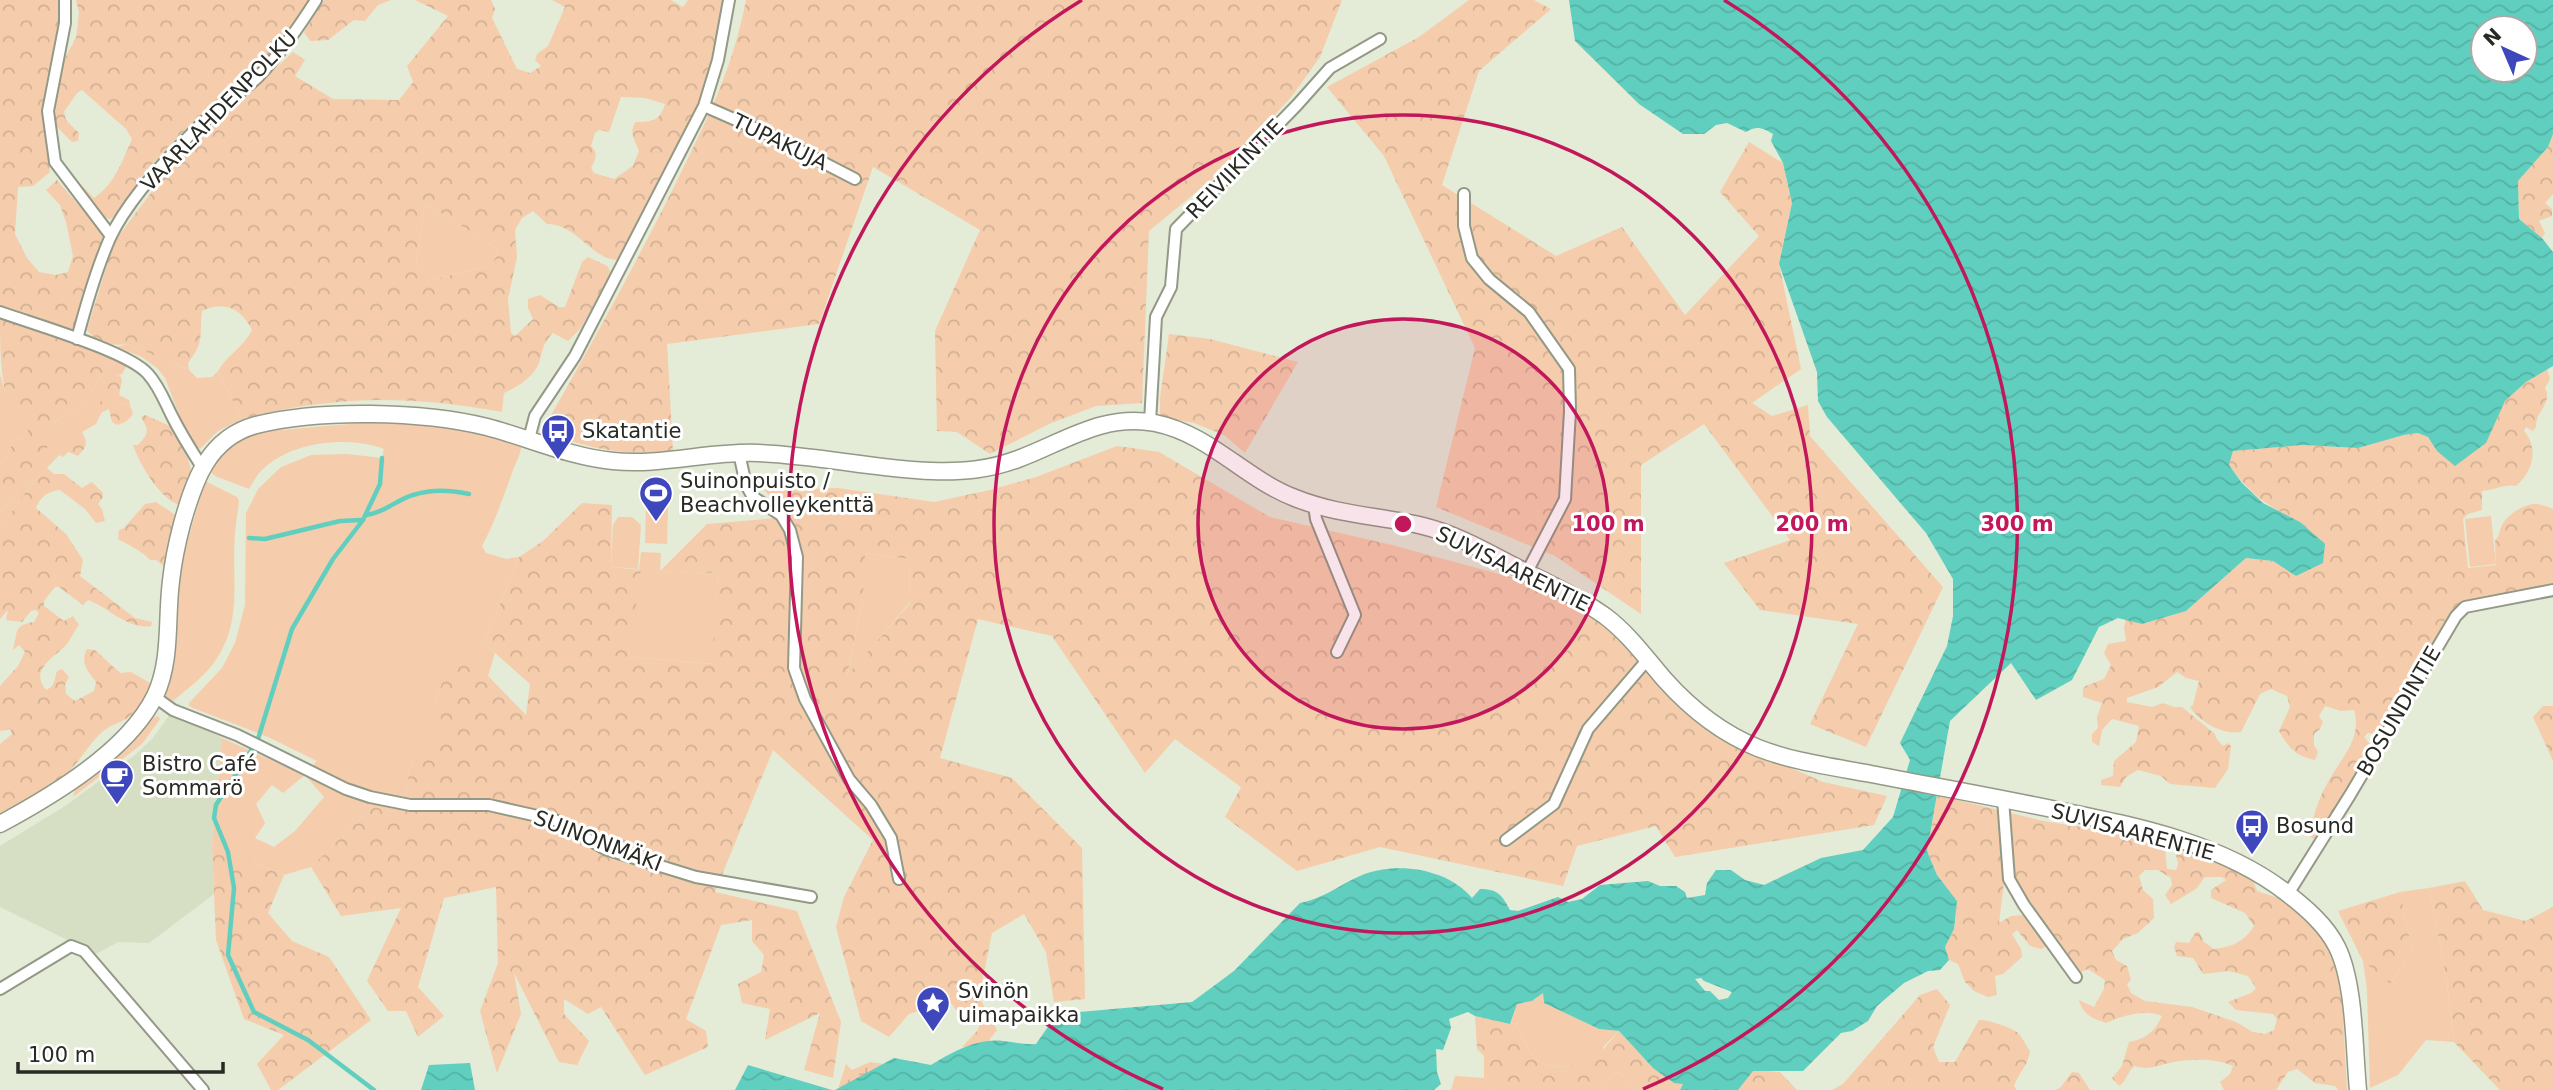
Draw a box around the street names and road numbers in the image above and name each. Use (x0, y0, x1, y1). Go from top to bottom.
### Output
street label: VAARLAHDENPOLKU (136, 26, 302, 196)
street label: TUPAKUJA (728, 108, 832, 176)
street label: REIVIIKINTIE (1182, 114, 1288, 224)
street label: SUVISAARENTIE (1432, 521, 1594, 617)
street label: BOSUNDINTIE (2352, 642, 2446, 780)
street label: SUVISAARENTIE (2049, 799, 2217, 865)
street label: SUINONMÄKI (531, 805, 666, 876)

